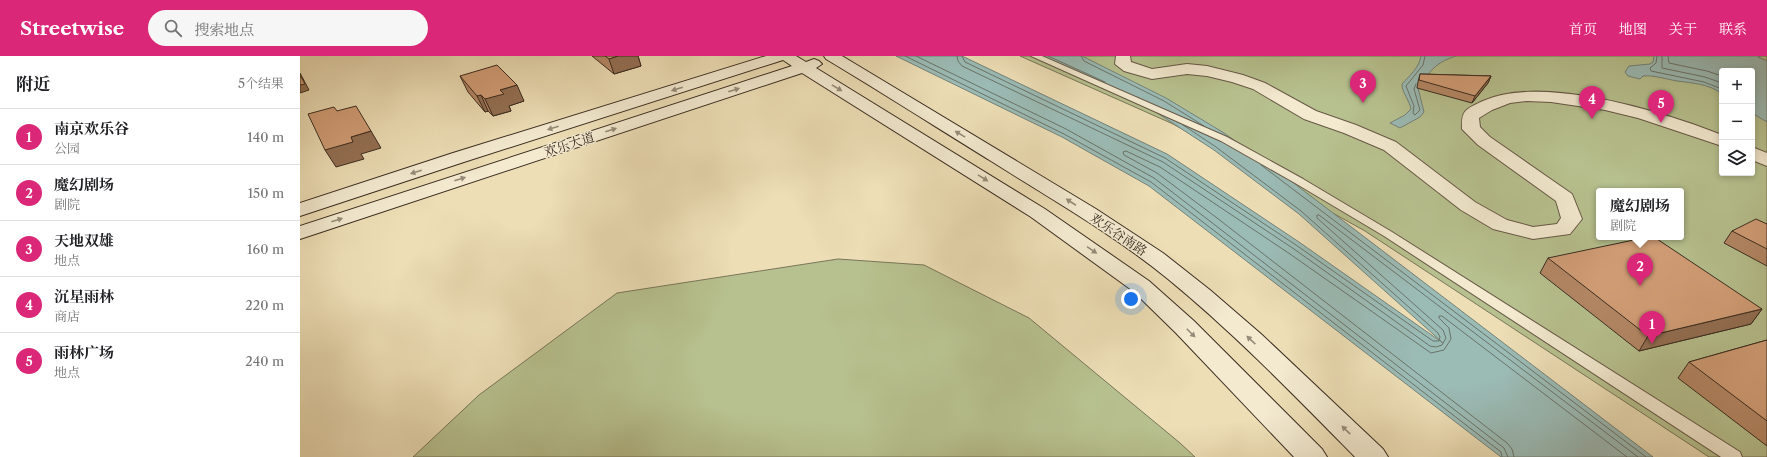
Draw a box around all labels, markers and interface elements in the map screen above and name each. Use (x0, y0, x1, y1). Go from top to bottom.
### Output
search box (148, 10, 428, 46)
text: Streetwise (20, 17, 124, 40)
icon: search (162, 17, 184, 39)
text: 搜索地点 (194, 20, 254, 39)
text: 首页 (1569, 20, 1597, 38)
text: 地图 (1619, 20, 1647, 38)
text: 关于 (1669, 20, 1697, 38)
text: 联系 (1719, 20, 1747, 38)
map controls (1719, 68, 1755, 176)
button: + (1719, 68, 1755, 104)
pin: 3 (1350, 70, 1376, 103)
text: 附近 (16, 74, 50, 94)
text: 5个结果 (238, 75, 284, 91)
one-way arrow (831, 84, 843, 91)
one-way arrow (670, 86, 682, 92)
pin: 4 (1579, 86, 1605, 119)
one-way arrow (729, 87, 741, 93)
pin: 5 (1648, 90, 1674, 123)
button: − (1719, 104, 1755, 140)
text: 南京欢乐谷 (54, 119, 129, 138)
one-way arrow (546, 125, 558, 131)
one-way arrow (605, 127, 617, 133)
street label: 欢乐大道 (542, 128, 596, 160)
text: 1 (26, 129, 32, 145)
text: 140 m (247, 129, 284, 145)
one-way arrow (954, 131, 966, 138)
text: 公园 (54, 140, 80, 156)
button: layers (1719, 140, 1755, 176)
one-way arrow (409, 169, 421, 175)
text: 魔幻剧场 (54, 175, 114, 194)
one-way arrow (977, 175, 989, 182)
one-way arrow (455, 176, 467, 182)
text: 2 (25, 185, 33, 201)
text: 150 m (248, 185, 284, 201)
popup (1596, 188, 1684, 240)
text: 剧院 (54, 196, 80, 212)
text: 魔幻剧场 (1610, 196, 1670, 215)
one-way arrow (1065, 198, 1076, 206)
street label: 欢乐谷南路 (1088, 209, 1150, 259)
one-way arrow (331, 217, 343, 223)
text: 剧院 (1610, 217, 1636, 233)
text: 天地双雄 (54, 231, 114, 250)
text: 3 (25, 241, 33, 257)
text: 160 m (247, 241, 284, 257)
one-way arrow (1087, 246, 1097, 254)
text: 地点 (54, 252, 80, 268)
pin: 2 (1627, 253, 1653, 286)
text: 沉星雨林 (54, 287, 114, 306)
your location (1121, 289, 1141, 309)
text: 4 (25, 297, 33, 313)
text: 220 m (245, 297, 284, 313)
text: 商店 (54, 308, 80, 324)
pin: 1 (1639, 311, 1665, 344)
one-way arrow (1187, 328, 1196, 338)
one-way arrow (1246, 335, 1256, 345)
text: 雨林广场 (54, 343, 114, 362)
text: 5 (25, 353, 33, 369)
text: 240 m (245, 353, 284, 369)
text: 地点 (54, 364, 80, 380)
one-way arrow (1341, 426, 1350, 435)

